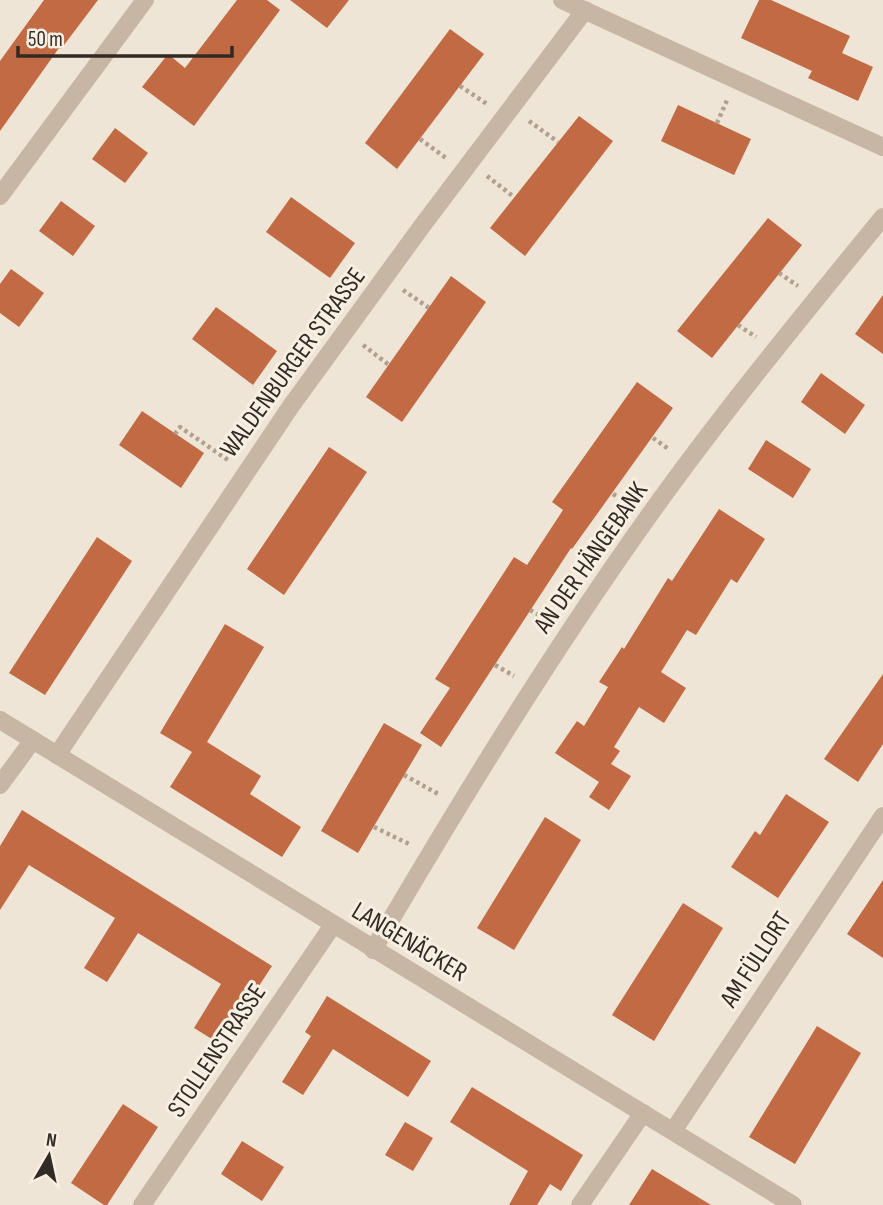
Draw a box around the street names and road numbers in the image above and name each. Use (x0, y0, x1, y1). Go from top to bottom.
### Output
street label: WALDENBURGER STRASSE (214, 262, 372, 464)
street label: AN DER HÄNGEBANK (527, 476, 655, 640)
street label: LANGENÄCKER (346, 896, 473, 989)
street label: AM FÜLLORT (713, 906, 799, 1014)
street label: STOLLENSTRASSE (161, 978, 273, 1123)

